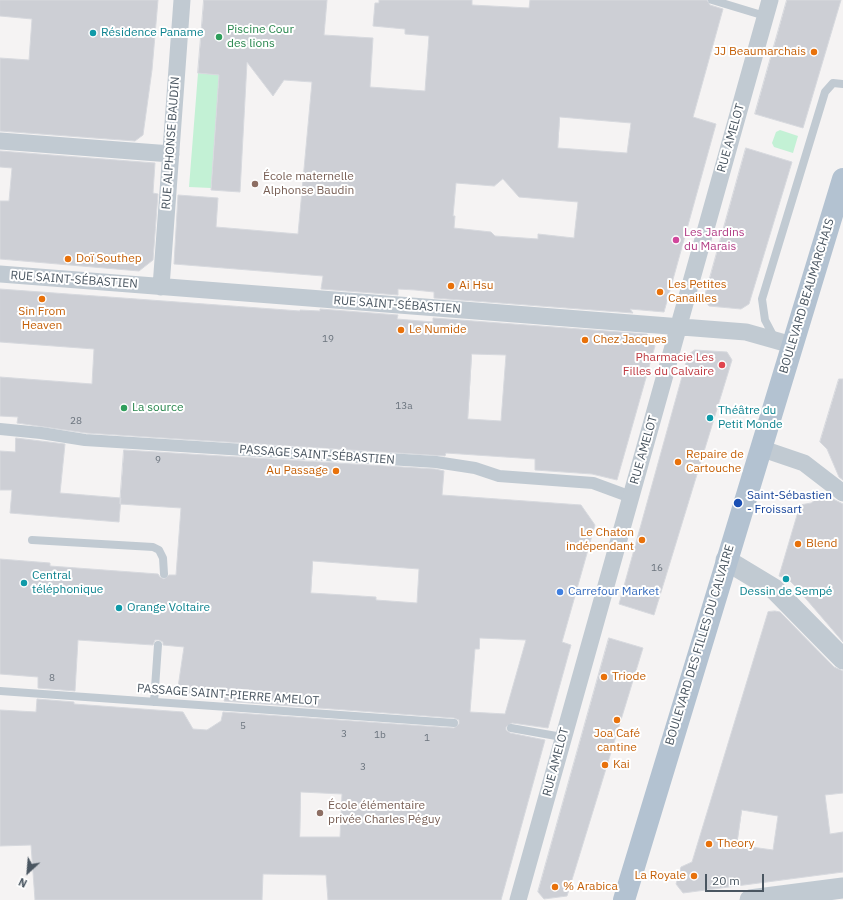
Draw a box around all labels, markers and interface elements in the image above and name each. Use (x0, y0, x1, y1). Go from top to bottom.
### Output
place label: Piscine Cour des lions (227, 23, 294, 51)
place label: Résidence Paname (101, 26, 204, 40)
marker: Résidence Paname (88, 28, 98, 38)
marker: Piscine Cour des lions (214, 32, 224, 42)
place label: JJ Beaumarchais (714, 45, 806, 59)
marker: JJ Beaumarchais (809, 47, 819, 57)
street label: RUE ALPHONSE BAUDIN (159, 76, 183, 210)
street label: RUE AMELOT (714, 102, 748, 174)
place label: École maternelle Alphonse Baudin (263, 170, 354, 198)
marker: École maternelle Alphonse Baudin (250, 179, 260, 189)
street label: BOULEVARD BEAUMARCHAIS (777, 217, 837, 375)
place label: Les Jardins du Marais (684, 226, 745, 254)
marker: Les Jardins du Marais (671, 235, 681, 245)
place label: Doï Southep (76, 252, 142, 266)
marker: Doï Southep (63, 254, 73, 264)
street label: RUE SAINT-SÉBASTIEN (10, 268, 138, 292)
place label: Les Petites Canailles (668, 278, 727, 306)
place label: Ai Hsu (459, 279, 494, 293)
marker: Ai Hsu (446, 281, 456, 291)
marker: Les Petites Canailles (655, 287, 665, 297)
street label: RUE SAINT-SÉBASTIEN (333, 293, 461, 317)
marker: Sin From Heaven (37, 294, 47, 304)
place label: Sin From Heaven (18, 305, 66, 333)
place label: Le Numide (409, 323, 467, 337)
marker: Le Numide (396, 325, 406, 335)
house number: 19 (322, 333, 334, 345)
place label: Chez Jacques (593, 333, 667, 347)
marker: Chez Jacques (580, 335, 590, 345)
place label: Pharmacie Les Filles du Calvaire (623, 351, 714, 379)
marker: Pharmacie Les Filles du Calvaire (717, 360, 727, 370)
house number: 13a (395, 400, 413, 412)
place label: La source (132, 401, 184, 415)
marker: La source (119, 403, 129, 413)
place label: Théâtre du Petit Monde (718, 404, 783, 432)
marker: Théâtre du Petit Monde (705, 413, 715, 423)
street label: RUE AMELOT (627, 414, 661, 486)
house number: 28 (70, 415, 82, 427)
street label: PASSAGE SAINT-SÉBASTIEN (239, 442, 395, 468)
place label: Repaire de Cartouche (686, 448, 744, 476)
house number: 9 (155, 454, 161, 466)
marker: Repaire de Cartouche (673, 457, 683, 467)
place label: Au Passage (266, 464, 328, 478)
marker: Au Passage (331, 466, 341, 476)
place label: Saint-Sébastien - Froissart (747, 489, 832, 517)
marker: Saint-Sébastien - Froissart (732, 497, 744, 509)
place label: Le Chaton indépendant (566, 526, 634, 554)
marker: Le Chaton indépendant (637, 535, 647, 545)
place label: Blend (806, 537, 837, 551)
marker: Blend (793, 539, 803, 549)
street label: BOULEVARD DES FILLES DU CALVAIRE (663, 543, 737, 747)
house number: 16 (651, 562, 663, 574)
place label: Central téléphonique (32, 569, 103, 597)
marker: Dessin de Sempé (781, 574, 791, 584)
marker: Central téléphonique (19, 578, 29, 588)
place label: Carrefour Market (568, 585, 659, 599)
place label: Dessin de Sempé (740, 585, 832, 599)
marker: Carrefour Market (555, 587, 565, 597)
place label: Orange Voltaire (127, 601, 210, 615)
marker: Orange Voltaire (114, 603, 124, 613)
place label: Triode (612, 670, 646, 684)
house number: 8 (49, 672, 55, 684)
marker: Triode (599, 672, 609, 682)
street label: PASSAGE SAINT-PIERRE AMELOT (137, 681, 319, 709)
marker: Joa Café cantine (612, 715, 622, 725)
house number: 5 (240, 720, 246, 732)
street label: RUE AMELOT (540, 726, 572, 798)
place label: Joa Café cantine (594, 727, 640, 755)
house number: 3 (341, 728, 347, 740)
house number: 1b (374, 729, 386, 741)
house number: 1 (424, 732, 430, 744)
place label: Kai (613, 758, 630, 772)
marker: Kai (600, 760, 610, 770)
house number: 3 (360, 761, 366, 773)
place label: École élémentaire privée Charles Péguy (328, 799, 440, 827)
marker: École élémentaire privée Charles Péguy (315, 808, 325, 818)
place label: Theory (717, 837, 754, 851)
marker: Theory (704, 839, 714, 849)
north arrow (8, 852, 48, 892)
scale bar (707, 866, 766, 892)
place label: La Royale (635, 869, 686, 883)
marker: La Royale (689, 871, 699, 881)
text: 20 m (712, 873, 740, 888)
text: N (16, 875, 29, 891)
place label: % Arabica (563, 880, 618, 894)
marker: % Arabica (550, 882, 560, 892)

